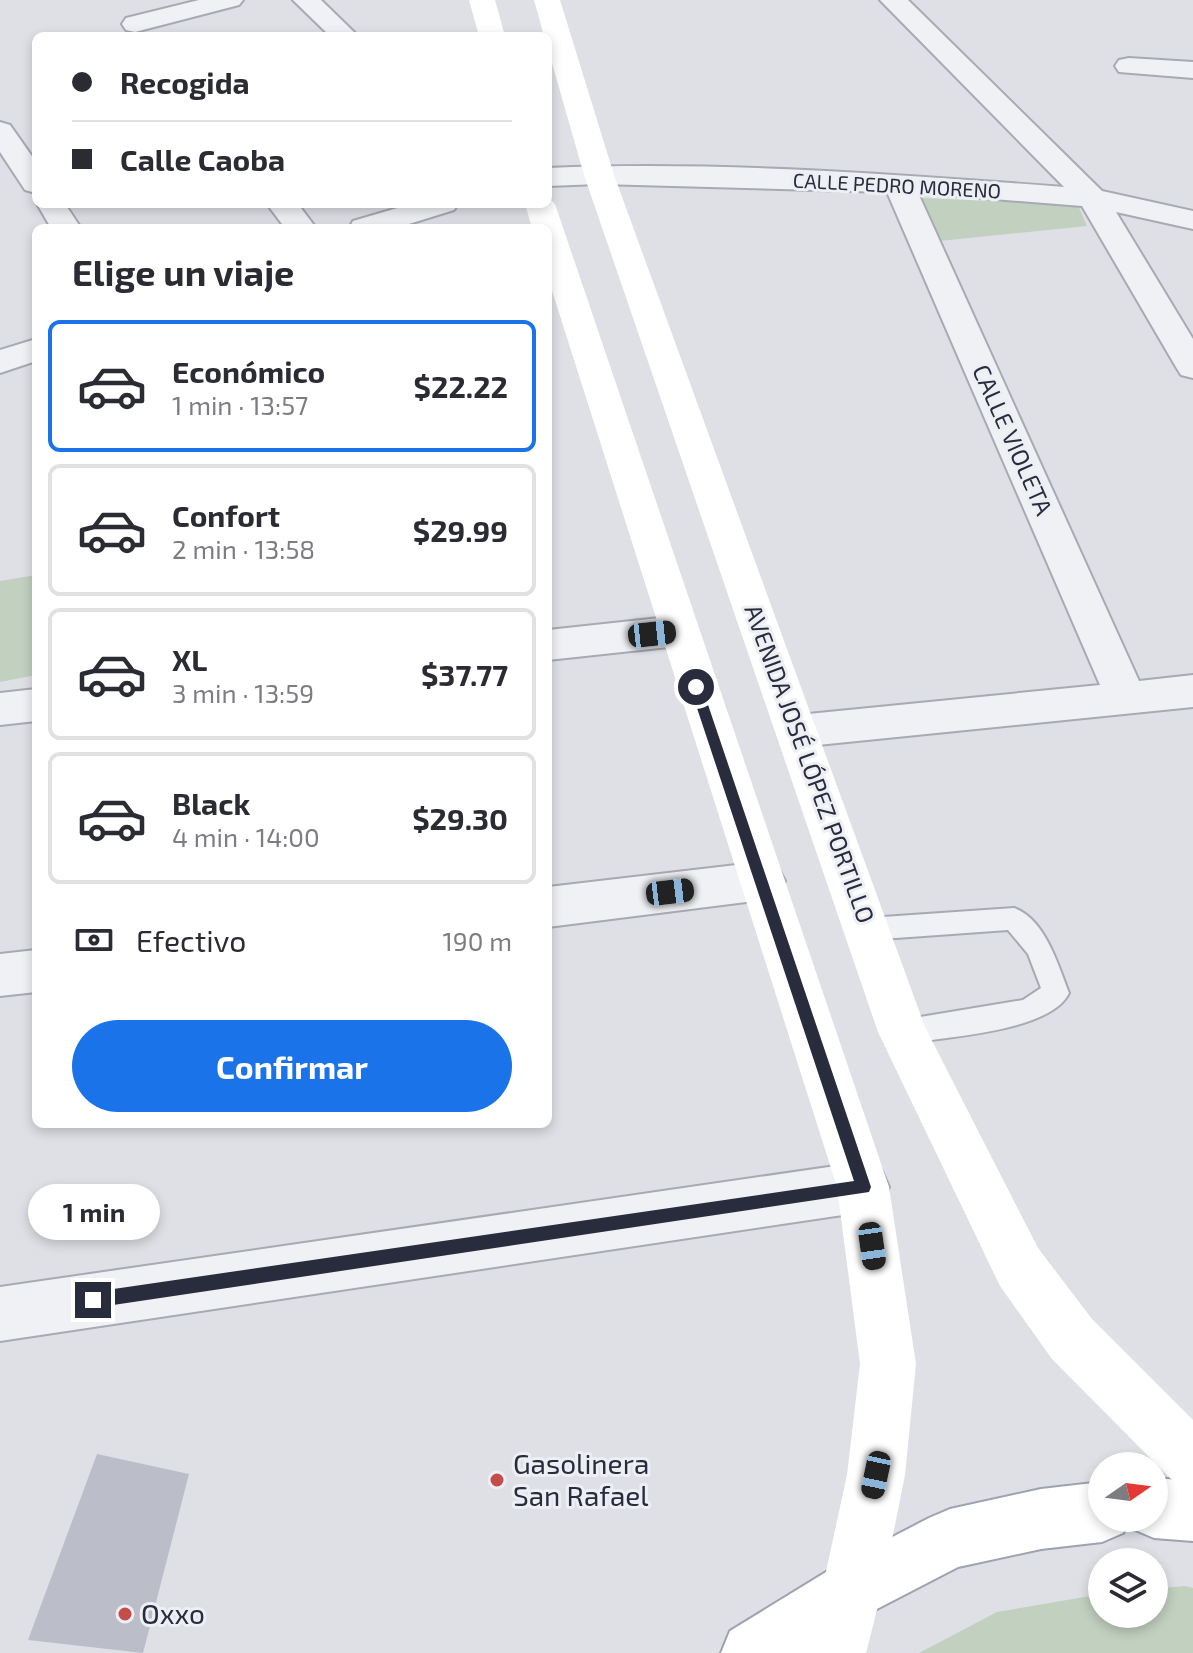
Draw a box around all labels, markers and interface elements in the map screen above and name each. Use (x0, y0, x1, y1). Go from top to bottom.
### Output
text: Recogida (120, 64, 250, 100)
text: Calle Caoba (120, 141, 285, 177)
street label: CALLE PEDRO MORENO (792, 168, 1002, 202)
text: Elige un viaje (72, 250, 294, 293)
icon: car (76, 350, 148, 422)
text: Económico (172, 353, 325, 389)
street label: CALLE VIOLETA (967, 360, 1060, 519)
text: $22.22 (414, 368, 508, 404)
text: 1 min · 13:57 (172, 389, 308, 420)
icon: car (76, 494, 148, 566)
text: Confort (172, 497, 280, 533)
text: $29.99 (413, 512, 508, 548)
text: 2 min · 13:58 (172, 533, 315, 564)
street label: AVENIDA JOSÉ LÓPEZ PORTILLO (739, 600, 882, 927)
car (627, 620, 677, 648)
icon: car (76, 638, 148, 710)
text: XL (172, 641, 207, 677)
text: $37.77 (421, 656, 508, 692)
route start (678, 669, 714, 705)
text: 3 min · 13:59 (172, 677, 314, 708)
icon: car (76, 782, 148, 854)
text: Black (172, 785, 250, 821)
text: $29.30 (412, 800, 508, 836)
text: 4 min · 14:00 (172, 821, 320, 852)
car (645, 877, 695, 907)
icon: cash (72, 918, 116, 962)
text: Efectivo (136, 922, 246, 958)
text: 190 m (443, 925, 512, 956)
button: Confirmar (72, 1020, 512, 1112)
callout: 1 min (27, 1184, 159, 1240)
text: 1 min (63, 1196, 125, 1227)
car (857, 1221, 887, 1271)
route end (75, 1282, 111, 1318)
place label: Gasolinera San Rafael (513, 1446, 649, 1512)
car (859, 1449, 893, 1501)
north arrow (1088, 1452, 1168, 1532)
map controls (1088, 1452, 1168, 1628)
marker: Gasolinera San Rafael (488, 1471, 506, 1489)
button: layers (1088, 1548, 1168, 1628)
place label: Oxxo (141, 1596, 205, 1630)
marker: Oxxo (116, 1605, 134, 1623)

